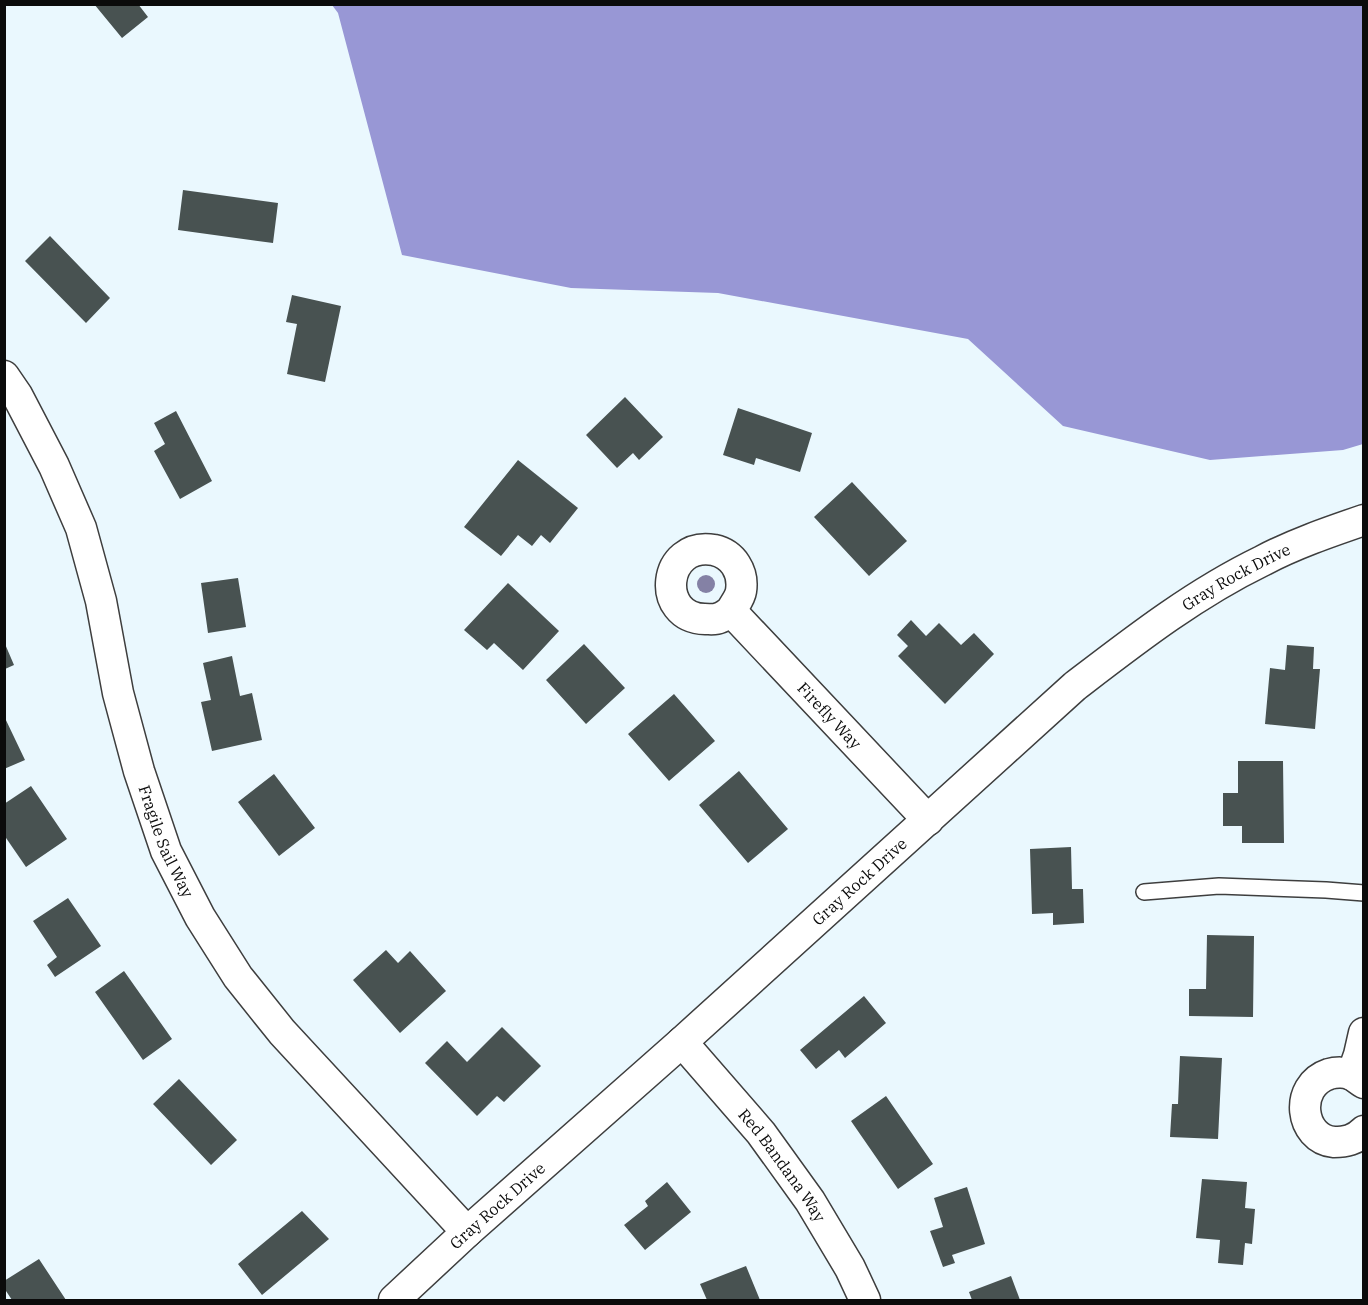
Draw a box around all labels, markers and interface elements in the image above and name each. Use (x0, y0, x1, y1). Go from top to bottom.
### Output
street label: Gray Rock Drive (1178, 539, 1293, 615)
street label: Firefly Way (793, 678, 866, 753)
street label: Fragile Sail Way (134, 782, 198, 901)
street label: Gray Rock Drive (808, 833, 911, 929)
street label: Red Bandana Way (734, 1104, 830, 1226)
street label: Gray Rock Drive (445, 1158, 549, 1253)

